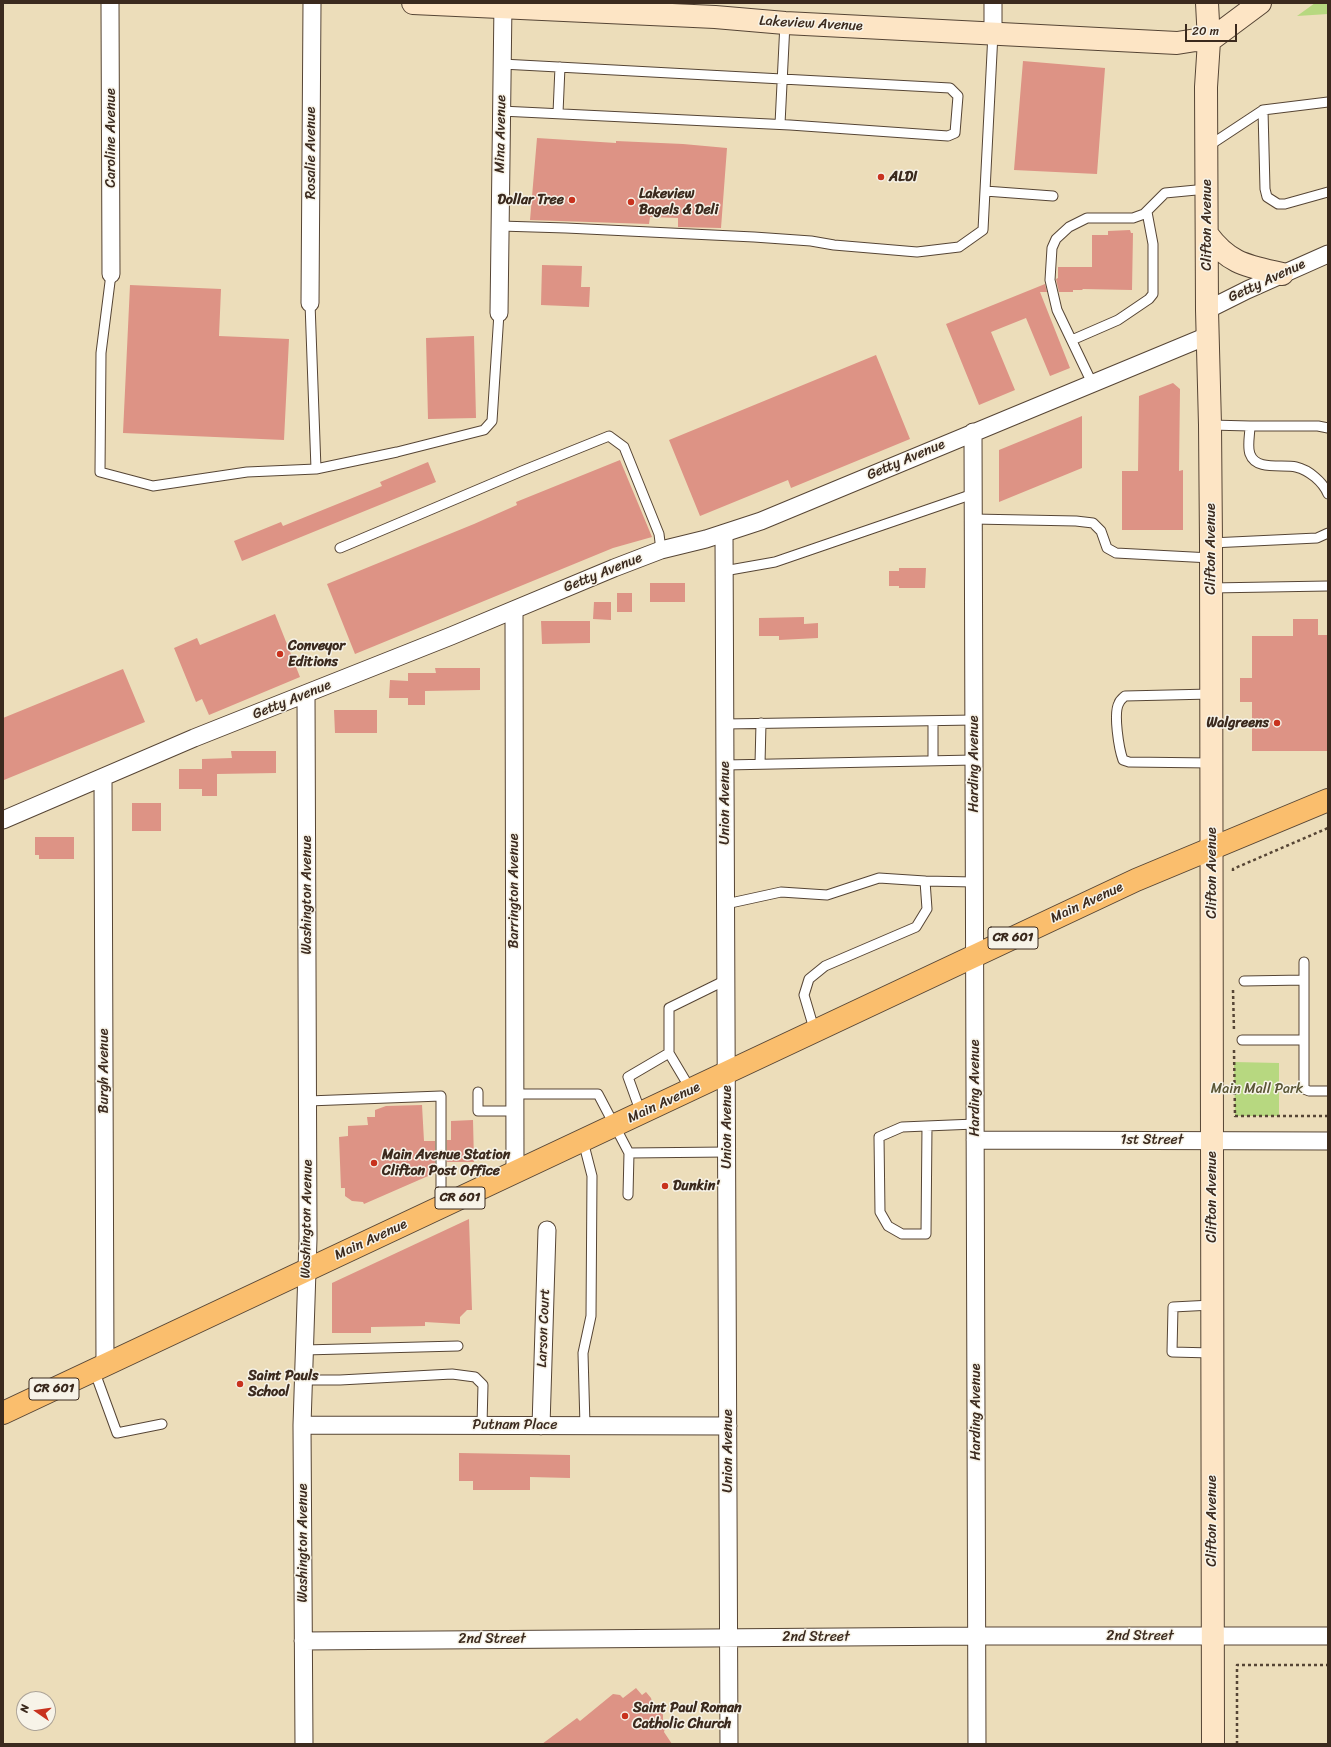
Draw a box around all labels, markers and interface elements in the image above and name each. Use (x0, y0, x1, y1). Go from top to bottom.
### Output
street label: Lakeview Avenue (759, 13, 863, 35)
scale bar (1187, 16, 1239, 42)
text: 20 m (1192, 20, 1219, 42)
street label: Caroline Avenue (103, 88, 119, 188)
street label: Mina Avenue (492, 95, 510, 173)
street label: Rosalie Avenue (303, 107, 319, 199)
place label: ALDI (889, 169, 917, 185)
marker: ALDI (876, 172, 886, 182)
street label: Clifton Avenue (1199, 179, 1215, 271)
place label: Lakeview Bagels & Deli (639, 186, 718, 218)
place label: Dollar Tree (497, 192, 564, 208)
marker: Dollar Tree (567, 195, 577, 205)
marker: Lakeview Bagels & Deli (626, 197, 636, 207)
street label: Getty Avenue (1226, 256, 1308, 306)
street label: Getty Avenue (864, 436, 948, 484)
street label: Clifton Avenue (1203, 503, 1219, 595)
street label: Getty Avenue (561, 550, 645, 596)
place label: Conveyor Editions (288, 638, 345, 670)
marker: Conveyor Editions (275, 649, 285, 659)
street label: Getty Avenue (250, 677, 334, 723)
place label: Walgreens (1206, 715, 1269, 731)
street label: Harding Avenue (966, 716, 982, 812)
marker: Walgreens (1272, 718, 1282, 728)
street label: Union Avenue (717, 761, 733, 845)
street label: Clifton Avenue (1204, 827, 1220, 919)
street label: Barrington Avenue (506, 834, 522, 948)
street label: Washington Avenue (299, 835, 315, 955)
street label: Main Avenue (1048, 879, 1126, 927)
road number: CR 601 (988, 927, 1038, 949)
street label: Burgh Avenue (96, 1029, 112, 1113)
street label: Harding Avenue (967, 1040, 983, 1136)
street label: Main Avenue (625, 1079, 703, 1127)
park label: Main Mall Park (1211, 1081, 1303, 1097)
street label: Union Avenue (719, 1085, 735, 1169)
street label: 1st Street (1121, 1132, 1183, 1148)
place label: Main Avenue Station Clifton Post Office (382, 1147, 510, 1180)
street label: Clifton Avenue (1204, 1151, 1220, 1243)
marker: Main Avenue Station Clifton Post Office (369, 1158, 379, 1168)
street label: Washington Avenue (298, 1159, 316, 1279)
place label: Dunkin' (673, 1178, 721, 1194)
marker: Dunkin' (660, 1181, 670, 1191)
road number: CR 601 (435, 1187, 485, 1209)
street label: Main Avenue (332, 1216, 410, 1264)
street label: Larson Court (534, 1288, 554, 1368)
street label: Harding Avenue (968, 1364, 984, 1460)
place label: Saint Pauls School (248, 1368, 318, 1400)
road number: CR 601 (29, 1378, 79, 1400)
marker: Saint Pauls School (235, 1379, 245, 1389)
street label: Union Avenue (720, 1409, 736, 1493)
street label: Putnam Place (473, 1417, 557, 1433)
street label: Clifton Avenue (1204, 1475, 1220, 1567)
street label: Washington Avenue (295, 1483, 311, 1603)
street label: 2nd Street (1106, 1628, 1174, 1644)
street label: 2nd Street (782, 1629, 850, 1645)
street label: 2nd Street (458, 1631, 526, 1647)
north arrow (16, 1691, 56, 1731)
place label: Saint Paul Roman Catholic Church (633, 1700, 742, 1732)
text: N (15, 1703, 35, 1714)
marker: Saint Paul Roman Catholic Church (620, 1711, 630, 1721)

